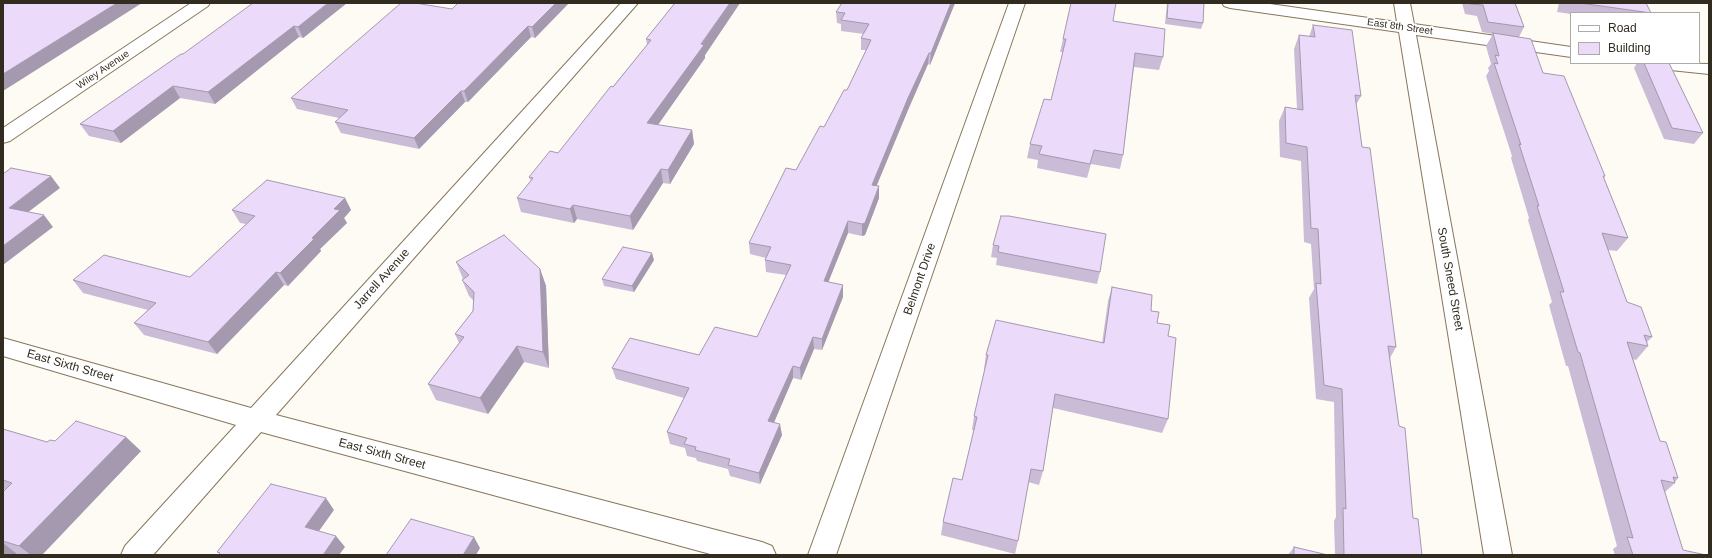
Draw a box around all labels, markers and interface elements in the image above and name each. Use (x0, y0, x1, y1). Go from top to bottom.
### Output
legend (1570, 12, 1700, 64)
street label: East 8th Street (1366, 16, 1434, 38)
text: Road (1608, 21, 1637, 35)
text: Building (1608, 41, 1651, 55)
street label: Wiley Avenue (74, 48, 132, 92)
street label: South Sneed Street (1434, 226, 1466, 332)
street label: Belmont Drive (901, 241, 939, 317)
street label: Jarrell Avenue (351, 246, 413, 312)
street label: East Sixth Street (25, 347, 115, 385)
street label: East Sixth Street (337, 435, 427, 473)

